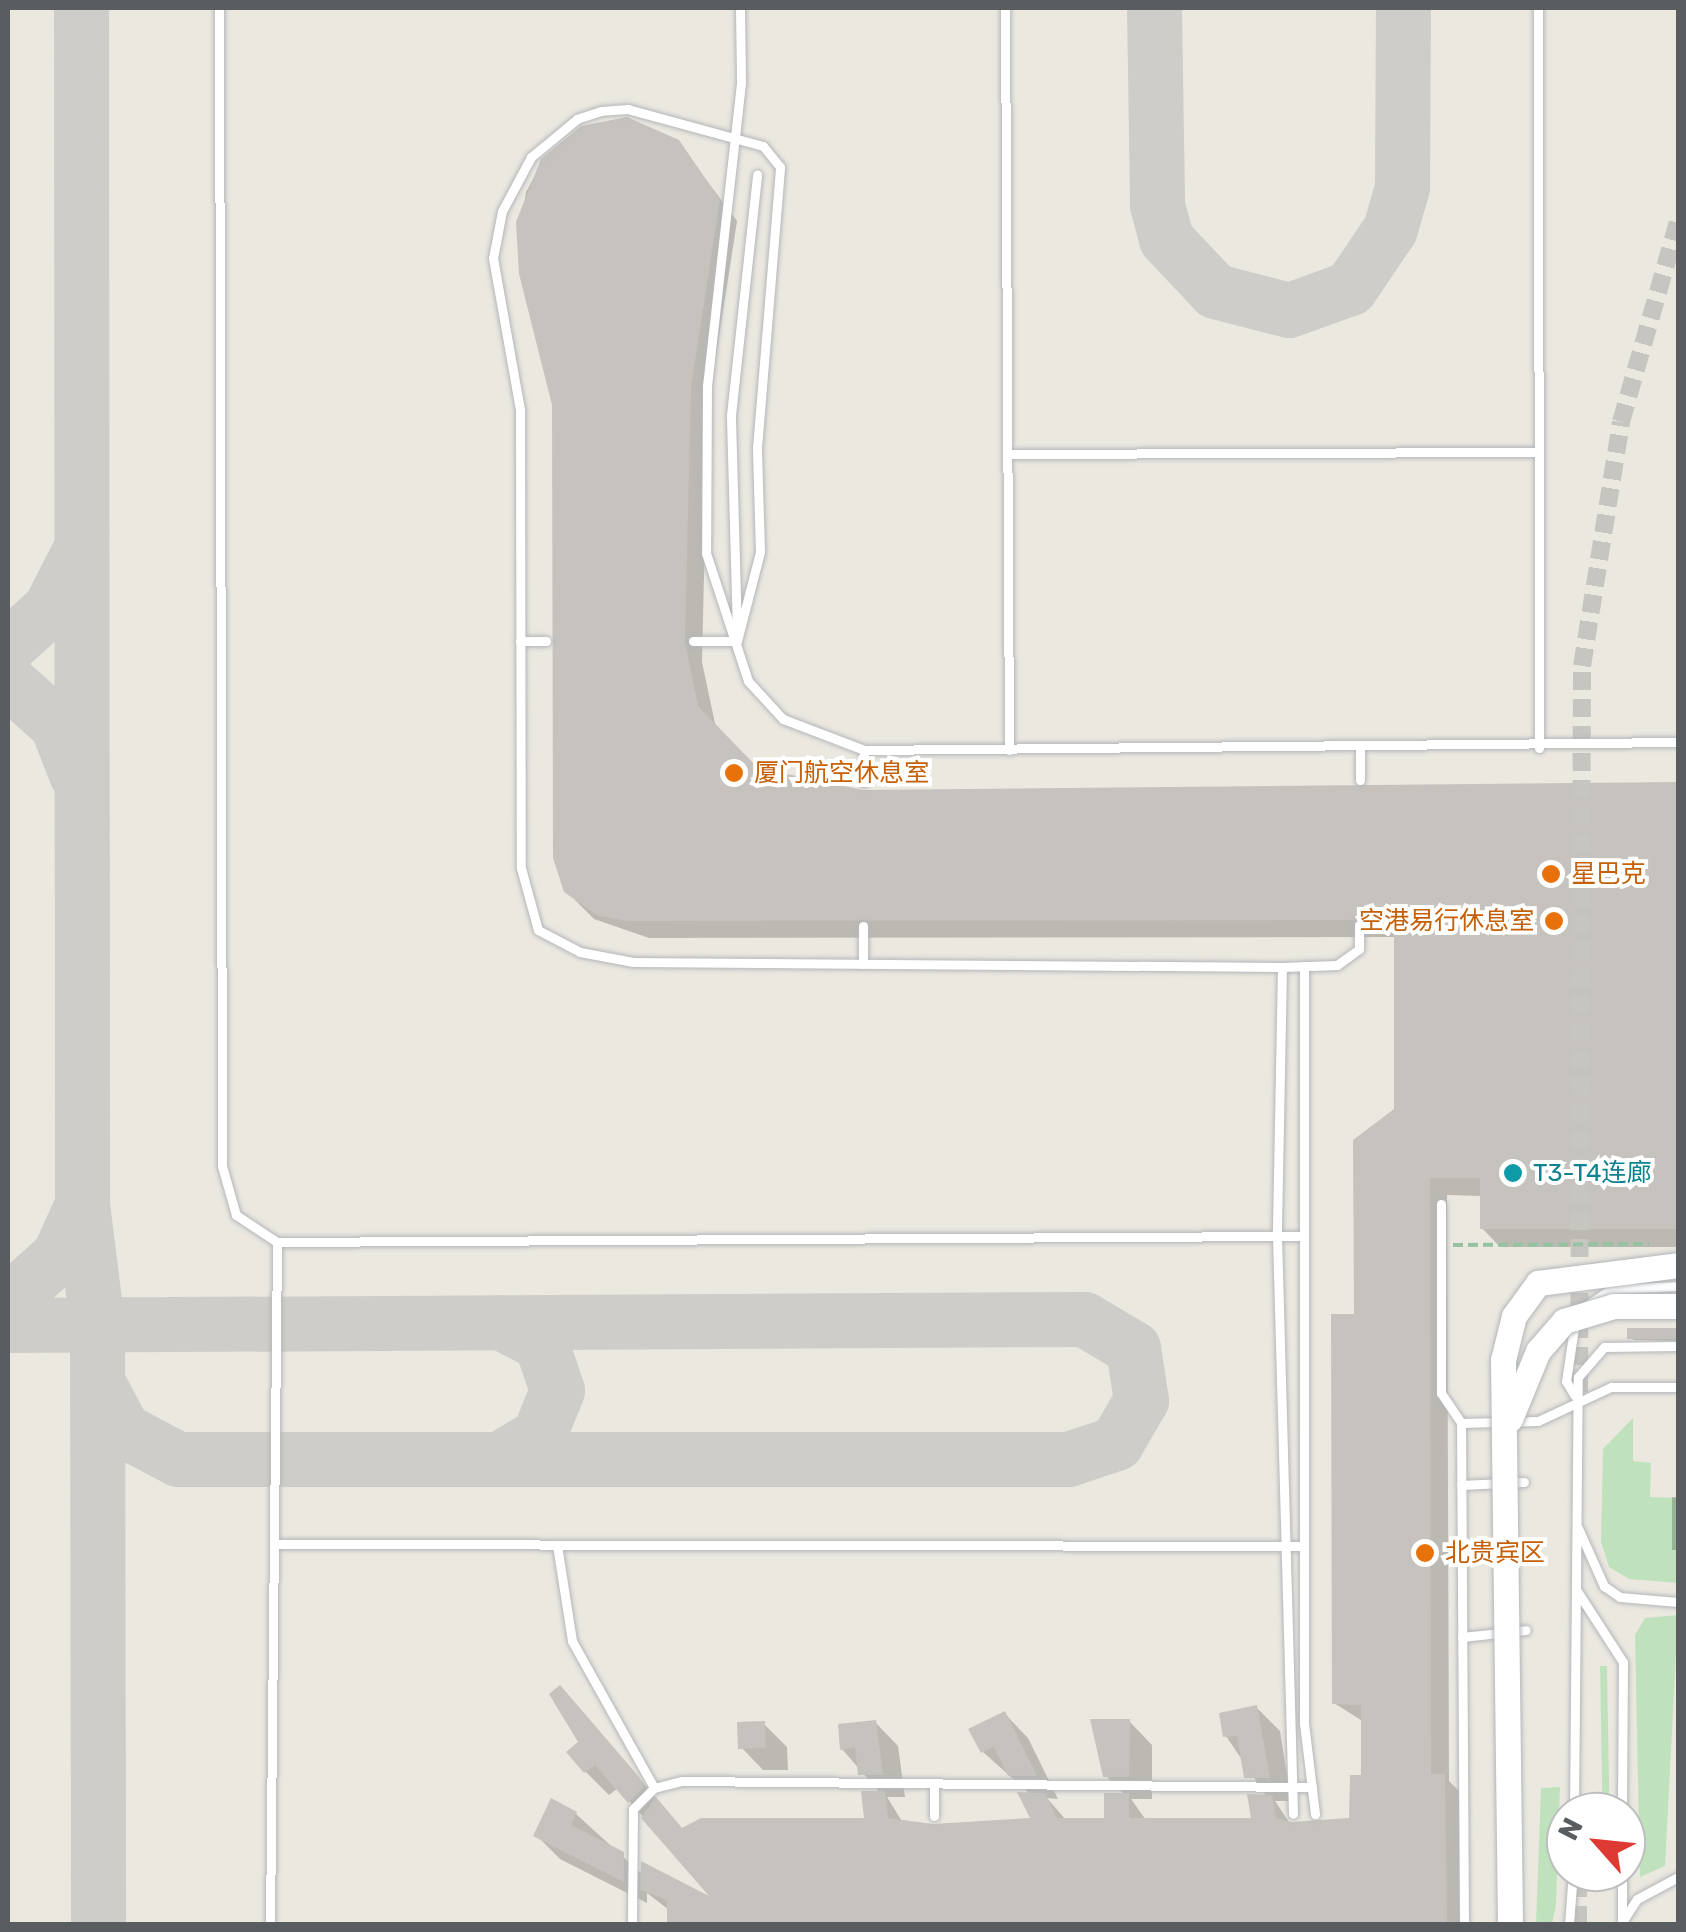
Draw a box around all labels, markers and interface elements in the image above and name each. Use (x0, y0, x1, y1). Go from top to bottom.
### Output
place label: 厦门航空休息室 (754, 758, 929, 788)
marker: 厦门航空休息室 (723, 762, 745, 784)
place label: 星巴克 (1571, 859, 1646, 889)
marker: 星巴克 (1540, 863, 1562, 885)
place label: 空港易行休息室 (1359, 906, 1534, 936)
marker: 空港易行休息室 (1543, 910, 1565, 932)
place label: T3-T4连廊 (1533, 1158, 1652, 1188)
marker: T3-T4连廊 (1502, 1162, 1524, 1184)
place label: 北贵宾区 (1445, 1538, 1545, 1568)
marker: 北贵宾区 (1414, 1542, 1436, 1564)
north arrow (1546, 1792, 1646, 1892)
text: N (1551, 1813, 1590, 1846)

